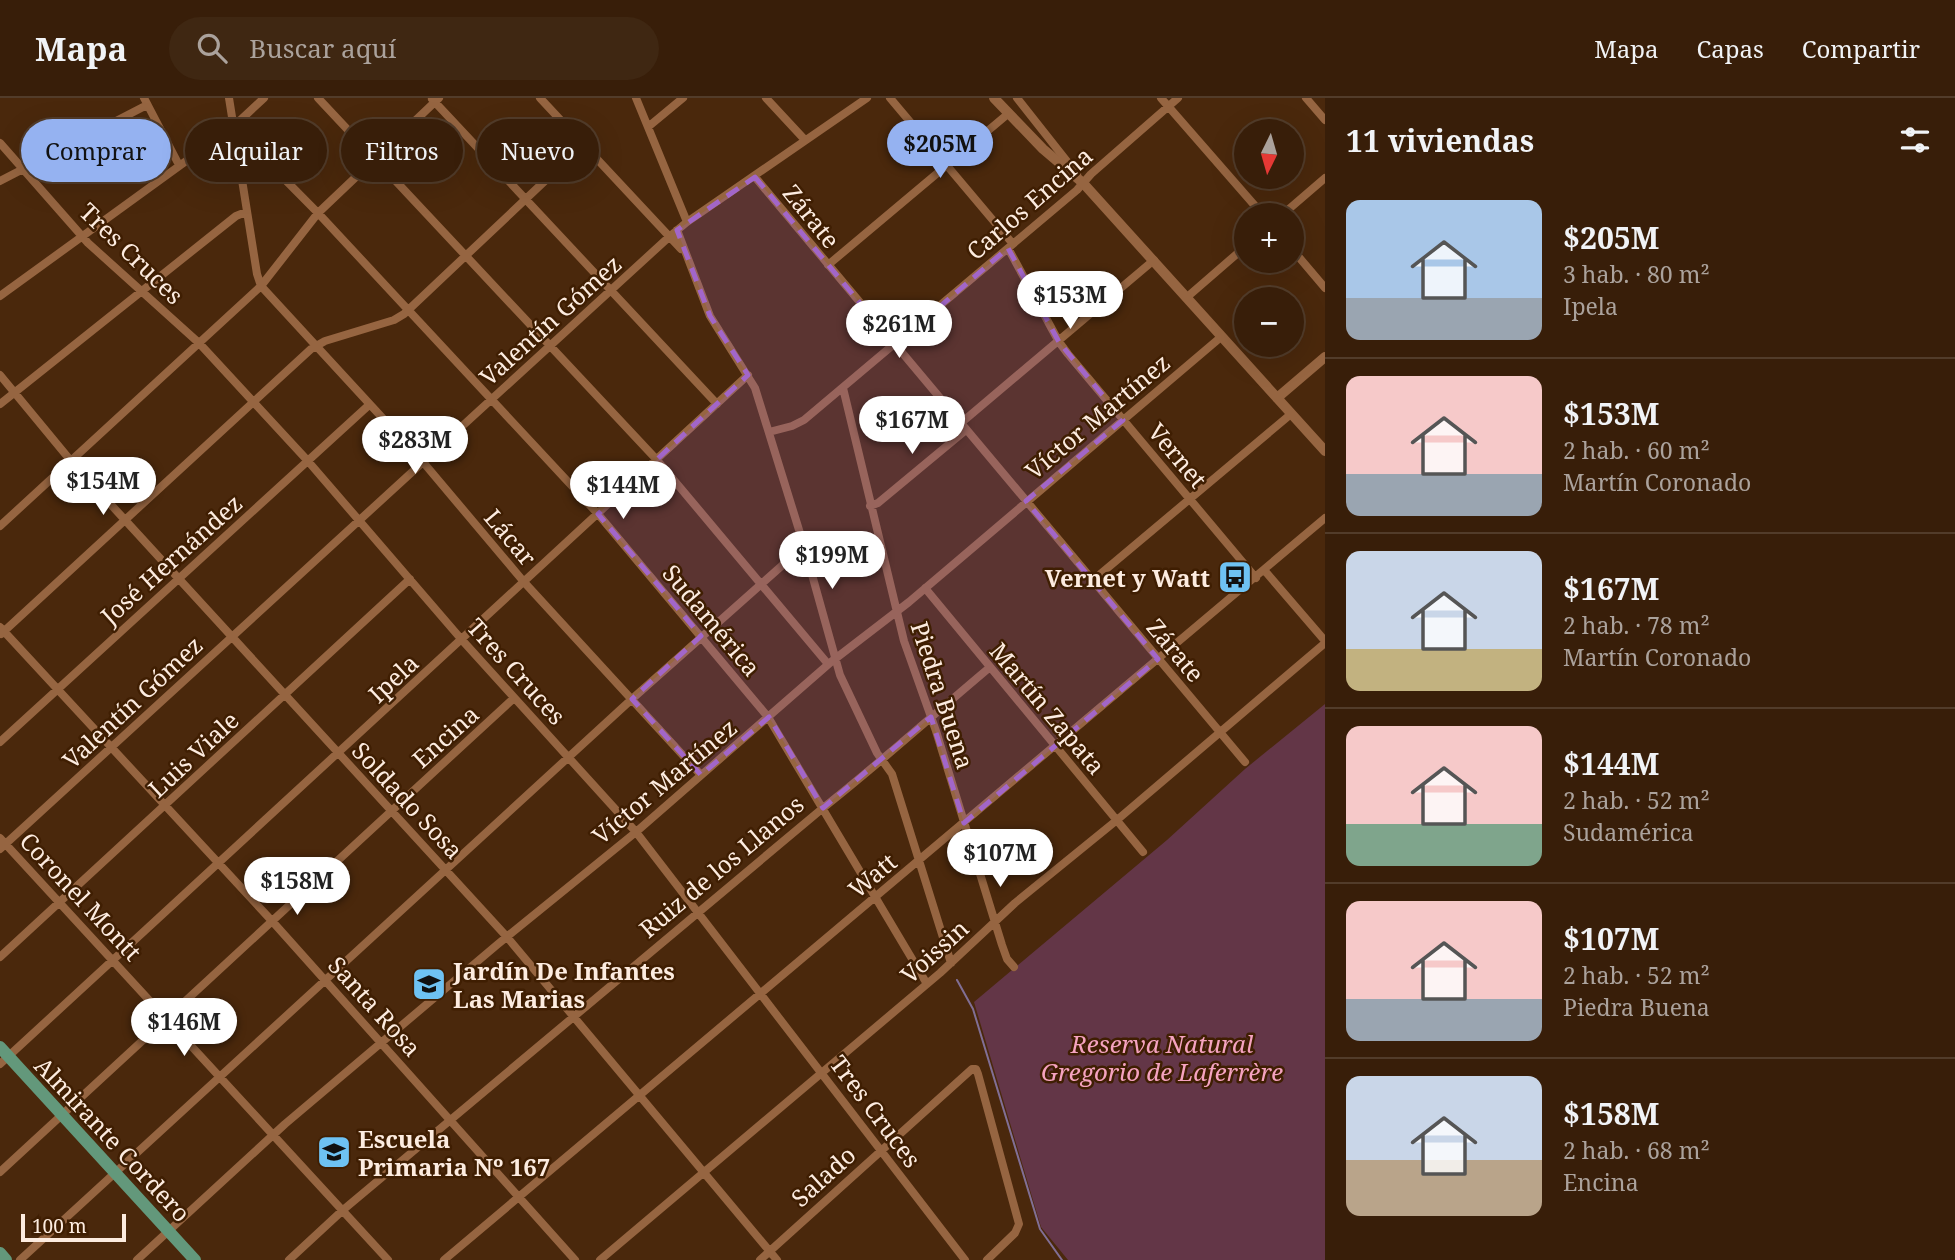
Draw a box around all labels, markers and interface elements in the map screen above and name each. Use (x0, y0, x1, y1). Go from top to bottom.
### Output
search box (169, 17, 659, 80)
text: Mapa (35, 26, 127, 71)
icon: search (193, 29, 231, 67)
text: Buscar aquí (249, 30, 396, 66)
text: Mapa (1594, 32, 1658, 65)
text: Capas (1696, 32, 1764, 65)
text: Compartir (1802, 32, 1920, 65)
chip: Comprar (21, 119, 171, 182)
chip: Alquilar (185, 119, 327, 182)
chip: Filtros (341, 119, 463, 182)
chip: Nuevo (477, 119, 599, 182)
north arrow (1234, 119, 1304, 189)
map controls (1234, 119, 1304, 357)
pin: $205M (891, 120, 989, 180)
text: 11 viviendas (1346, 120, 1534, 161)
icon: filters (1896, 121, 1934, 159)
text: $205M (903, 127, 977, 159)
street label: Carlos Encina (959, 139, 1099, 267)
street label: Zárate (776, 177, 848, 255)
street label: Tres Cruces (73, 195, 191, 311)
button: + (1234, 203, 1304, 273)
text: $205M (1563, 217, 1659, 258)
icon: home (1402, 228, 1486, 312)
street label: Valentín Gómez (472, 247, 628, 393)
text: 3 hab. · 80 m² (1563, 258, 1710, 290)
pin: $153M (1021, 272, 1119, 331)
text: $153M (1033, 278, 1107, 310)
button: − (1234, 287, 1304, 357)
text: Ipela (1563, 290, 1618, 322)
pin: $261M (850, 300, 948, 360)
text: $261M (862, 307, 936, 339)
street label: Víctor Martínez (1018, 346, 1176, 486)
text: $153M (1563, 393, 1659, 434)
pin: $167M (863, 396, 961, 456)
text: $167M (875, 403, 949, 435)
icon: home (1402, 404, 1486, 488)
street label: Vernet (1141, 415, 1215, 495)
pin: $283M (366, 416, 464, 476)
text: $283M (378, 423, 452, 455)
text: 2 hab. · 60 m² (1563, 434, 1710, 466)
pin: $154M (54, 458, 152, 517)
pin: $144M (574, 462, 672, 521)
text: $154M (66, 464, 140, 496)
text: Martín Coronado (1563, 466, 1751, 498)
text: $144M (586, 468, 660, 500)
street label: José Hernández (92, 487, 249, 632)
street label: Lácar (477, 501, 545, 573)
pin: $199M (783, 532, 881, 591)
text: $199M (795, 538, 869, 570)
street label: Sudamérica (656, 557, 768, 683)
bus stop icon: Vernet y Watt (1216, 558, 1254, 596)
place label: Vernet y Watt (1045, 561, 1210, 594)
text: $167M (1563, 568, 1659, 609)
icon: home (1402, 579, 1486, 663)
text: 2 hab. · 78 m² (1563, 609, 1710, 641)
street label: Tres Cruces (460, 611, 574, 731)
street label: Zárate (1140, 611, 1212, 689)
street label: Piedra Buena (904, 617, 982, 773)
street label: Valentín Gómez (55, 628, 209, 776)
street label: Martín Zapata (983, 635, 1113, 781)
text: Martín Coronado (1563, 641, 1751, 673)
street label: Ipela (361, 646, 425, 710)
street label: Encina (405, 697, 485, 775)
street label: Luis Viale (141, 704, 245, 804)
street label: Víctor Martínez (585, 711, 743, 851)
street label: Soldado Sosa (345, 734, 471, 866)
text: $144M (1563, 743, 1659, 784)
icon: home (1402, 754, 1486, 838)
text: 2 hab. · 52 m² (1563, 784, 1710, 816)
street label: Ruiz de los Llanos (632, 787, 810, 945)
text: Sudamérica (1563, 816, 1694, 848)
street label: Coronel Montt (13, 825, 149, 967)
pin: $107M (951, 830, 1049, 889)
text: $107M (963, 836, 1037, 868)
street label: Watt (841, 845, 903, 905)
pin: $158M (248, 858, 346, 917)
text: $158M (260, 864, 334, 896)
street label: Voissin (893, 912, 975, 990)
text: $107M (1563, 918, 1659, 959)
icon: home (1402, 929, 1486, 1013)
street label: Santa Rosa (321, 949, 429, 1063)
place label: Jardín De Infantes Las Marias (452, 954, 675, 1015)
text: 2 hab. · 52 m² (1563, 959, 1710, 991)
school or university icon: Jardín De Infantes Las Marias (410, 965, 448, 1003)
text: Piedra Buena (1563, 991, 1710, 1023)
pin: $146M (135, 998, 233, 1058)
text: $146M (147, 1005, 221, 1037)
park label: Reserva Natural Gregorio de Laferrère (1041, 1027, 1283, 1088)
street label: Tres Cruces (823, 1048, 929, 1174)
street label: Almirante Cordero (28, 1049, 198, 1229)
text: $158M (1563, 1093, 1659, 1134)
icon: home (1402, 1104, 1486, 1188)
place label: Escuela Primaria Nº 167 (358, 1122, 550, 1183)
school or university icon: Escuela Primaria Nº 167 (315, 1133, 353, 1171)
text: 2 hab. · 68 m² (1563, 1134, 1710, 1166)
street label: Salado (784, 1138, 862, 1214)
text: Encina (1563, 1166, 1639, 1198)
scale bar (21, 1211, 126, 1243)
text: 100 m (32, 1213, 87, 1239)

